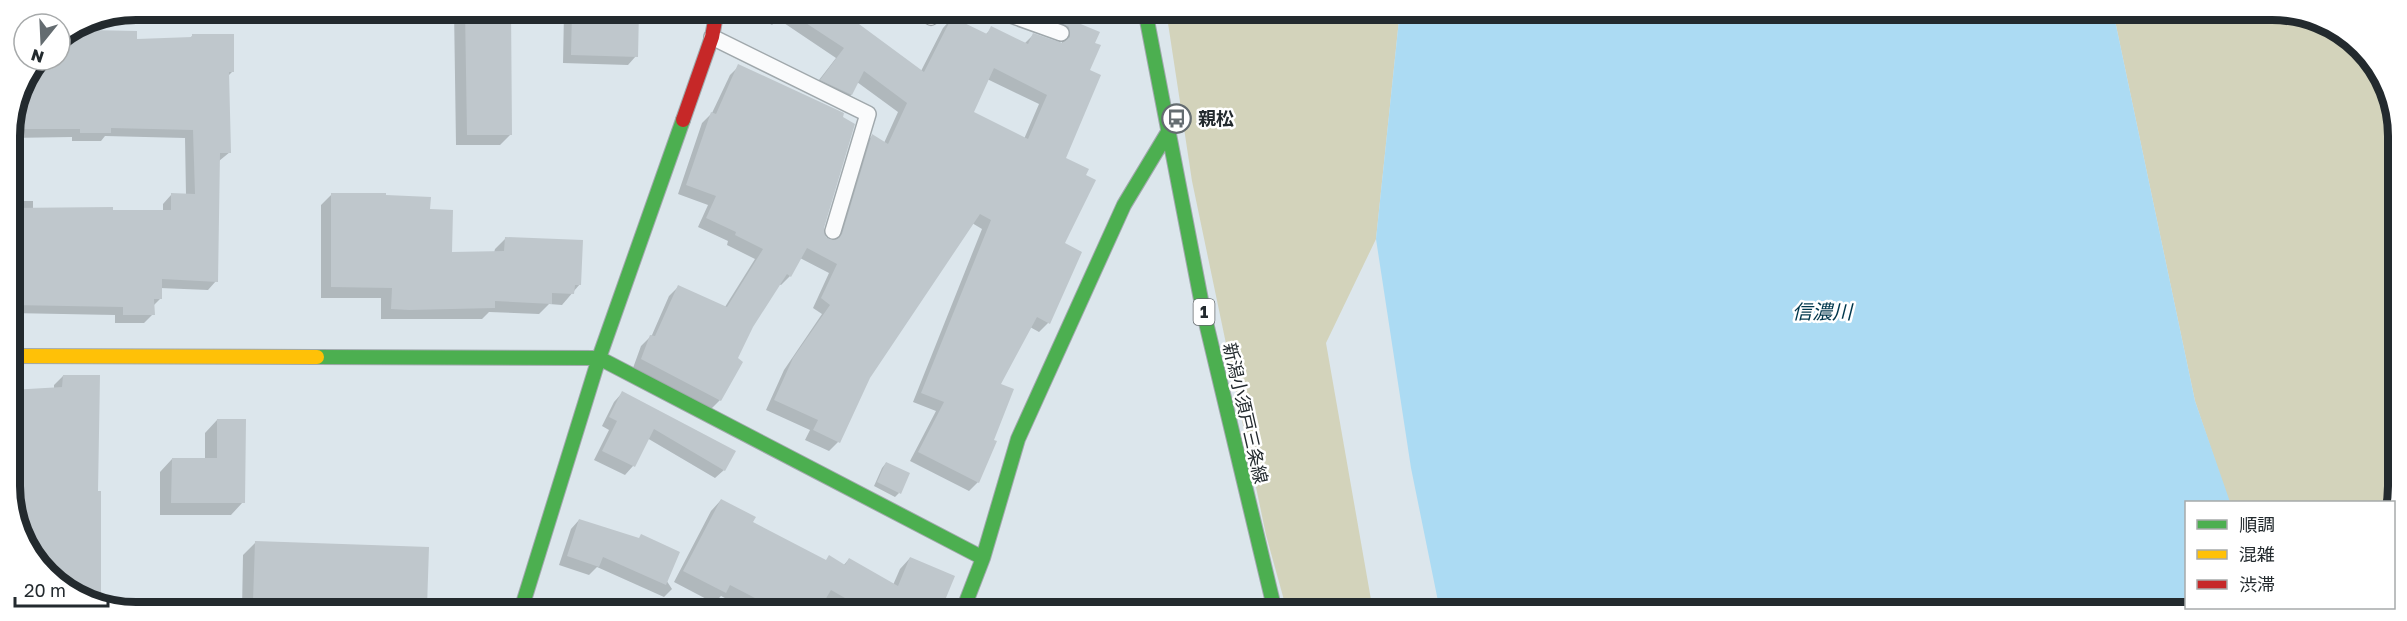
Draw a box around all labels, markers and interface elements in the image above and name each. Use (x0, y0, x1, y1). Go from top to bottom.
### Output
north arrow (12, 12, 72, 72)
text: N (28, 45, 46, 68)
bus stop icon: 親松 (1161, 102, 1193, 134)
place label: 親松 (1198, 107, 1234, 129)
road number: 1 (1194, 299, 1214, 325)
water label: 信濃川 (1792, 299, 1854, 323)
street label: 新潟小須戸三条線 (1219, 340, 1273, 486)
legend (2185, 501, 2395, 609)
text: 順調 (2239, 513, 2275, 535)
text: 混雑 (2239, 543, 2275, 565)
scale bar (15, 570, 108, 608)
text: 渋滞 (2239, 573, 2275, 595)
text: 20 m (24, 579, 66, 601)

